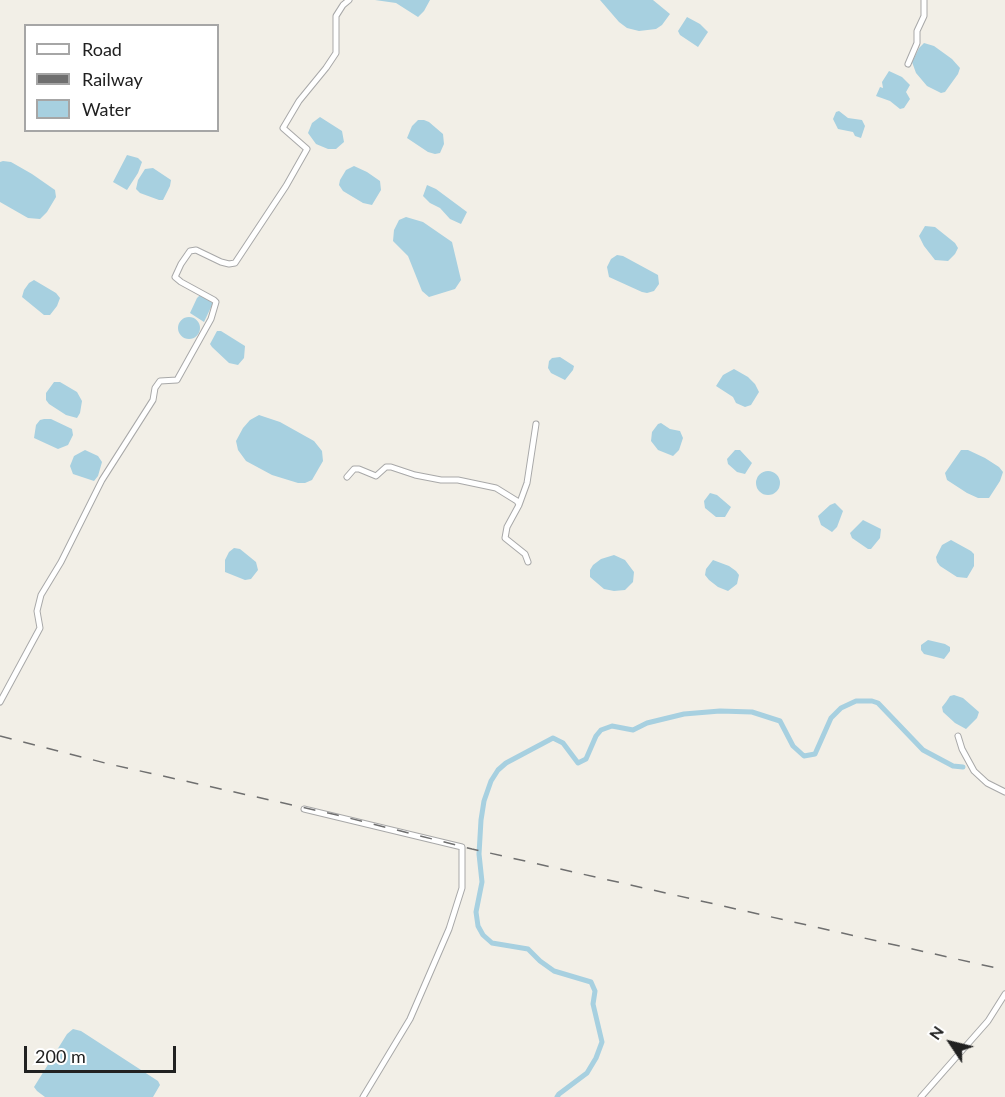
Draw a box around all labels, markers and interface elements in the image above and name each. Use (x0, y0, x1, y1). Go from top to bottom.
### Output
legend (24, 24, 219, 132)
text: Road (82, 38, 122, 60)
text: Railway (82, 68, 143, 90)
text: Water (82, 98, 131, 120)
north arrow (921, 1013, 981, 1073)
text: N (925, 1022, 947, 1043)
scale bar (27, 1034, 178, 1072)
text: 200 m (35, 1045, 86, 1067)

